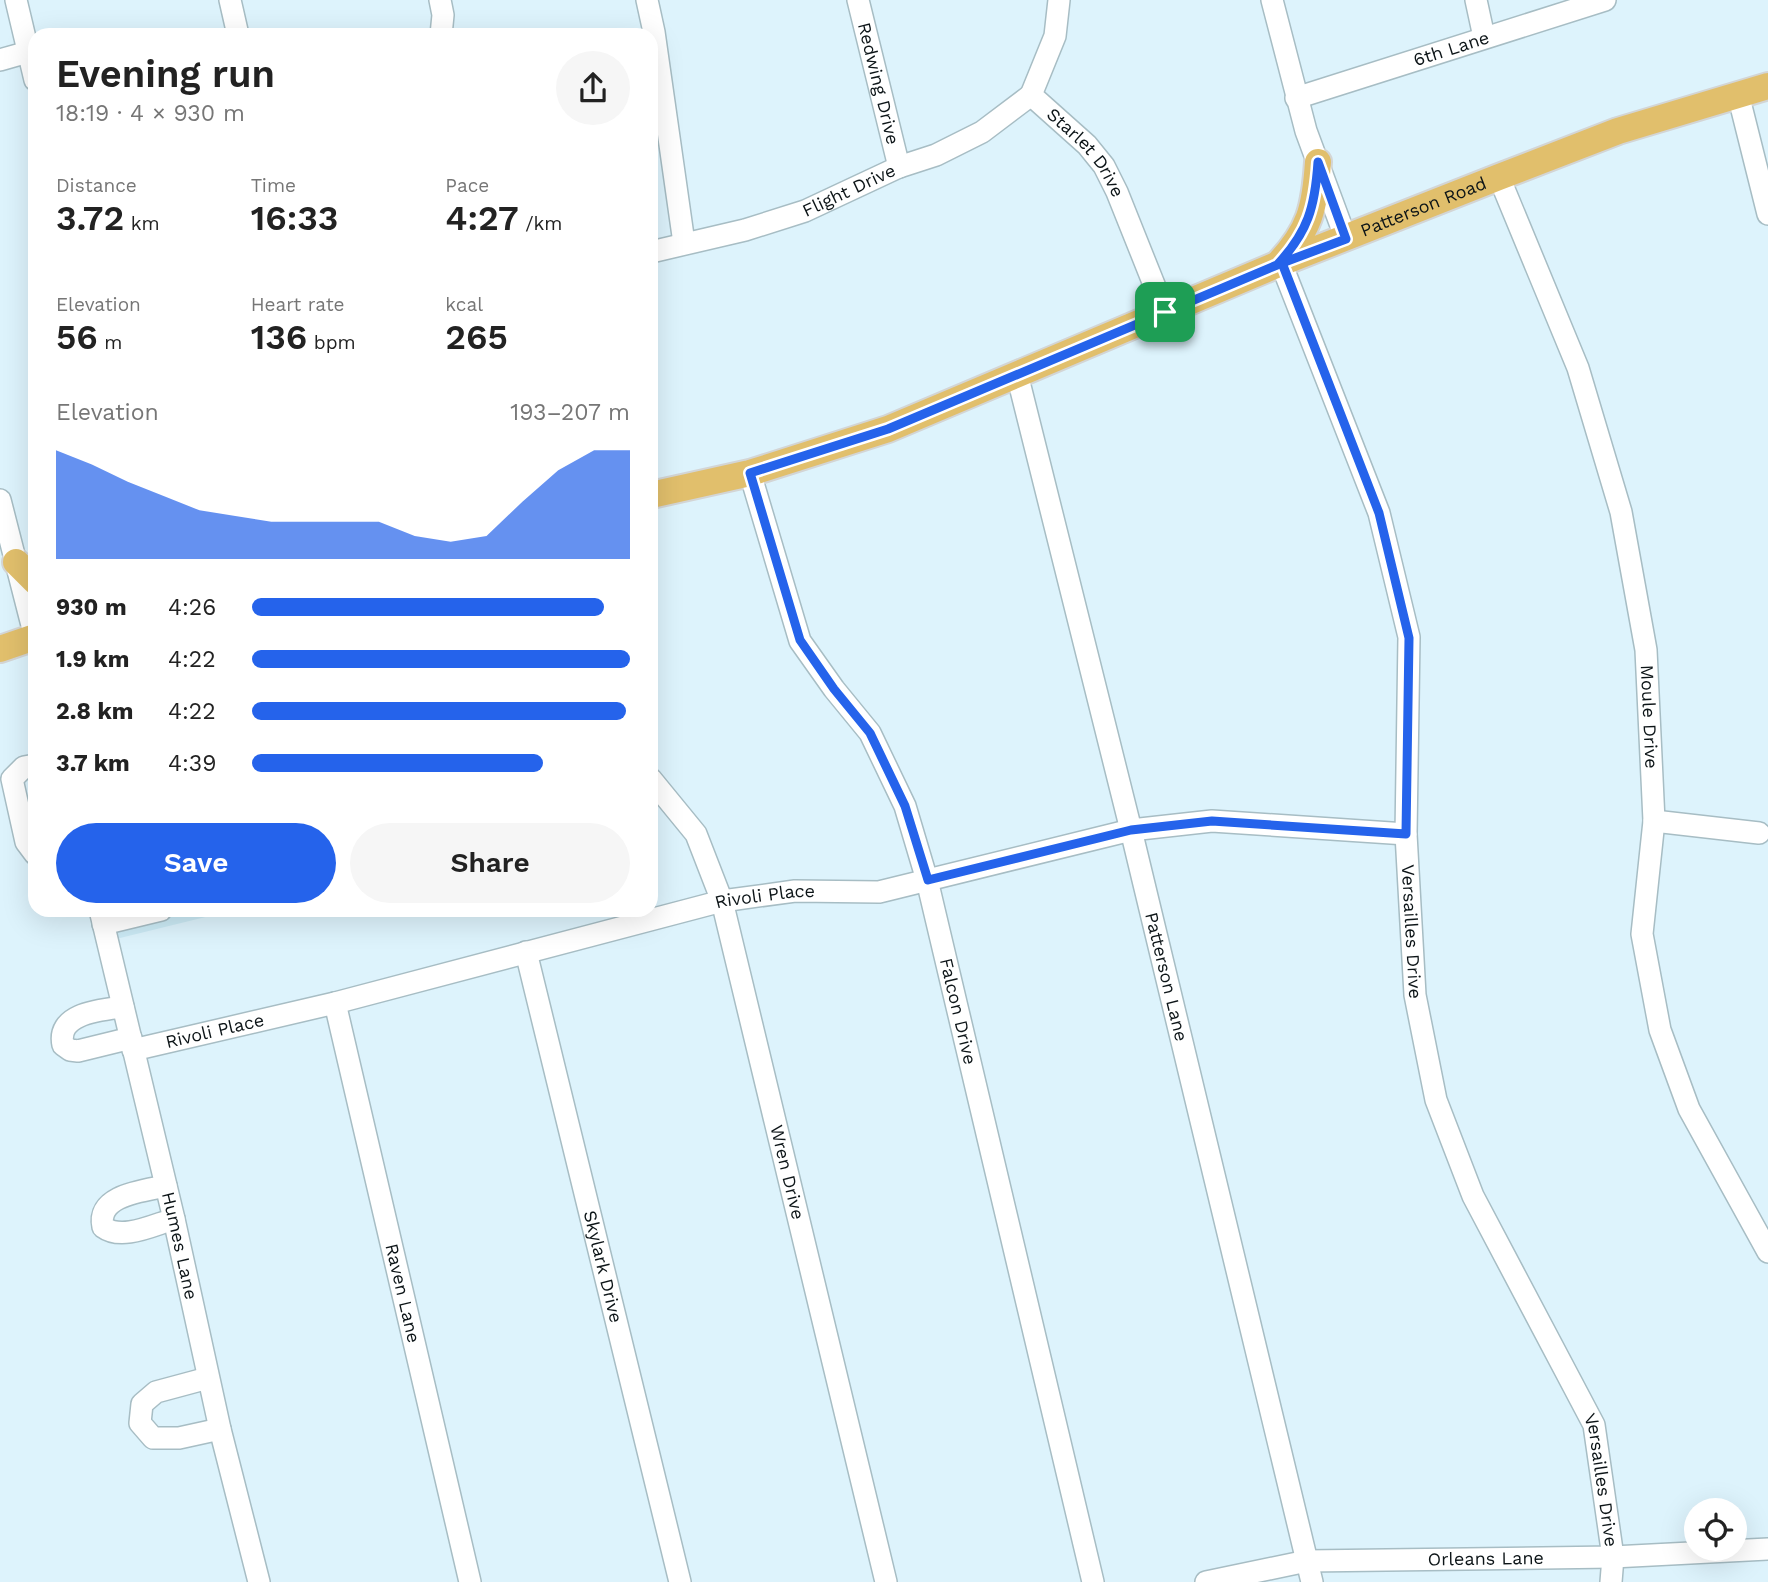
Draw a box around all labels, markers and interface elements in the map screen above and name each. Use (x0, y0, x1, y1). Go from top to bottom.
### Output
street label: Redwing Drive (854, 20, 904, 147)
street label: 6th Lane (1411, 26, 1492, 70)
button: share (556, 51, 630, 125)
text: Evening run (56, 52, 275, 96)
text: 18:19 · 4 × 930 m (56, 100, 245, 127)
street label: Starlet Drive (1043, 103, 1129, 200)
street label: Flight Drive (799, 159, 899, 221)
street label: Patterson Road (1357, 172, 1489, 241)
text: Distance (56, 174, 137, 197)
text: Time (251, 174, 296, 197)
text: Pace (445, 174, 489, 197)
text: 3.72 (56, 197, 124, 239)
text: 16:33 (251, 197, 338, 239)
text: 4:27 (445, 197, 519, 239)
text: km (124, 212, 160, 235)
text: /km (519, 212, 562, 235)
pin (1135, 282, 1195, 342)
text: Elevation (56, 293, 141, 316)
text: Heart rate (251, 293, 345, 316)
text: kcal (445, 293, 483, 316)
icon: arrive (1146, 293, 1184, 331)
text: 56 (56, 316, 98, 358)
text: 136 (251, 316, 307, 358)
text: 265 (445, 316, 508, 358)
text: m (98, 331, 122, 354)
text: bpm (307, 331, 356, 354)
text: Elevation (56, 399, 159, 426)
text: 193–207 m (510, 399, 630, 426)
text: 930 m (56, 594, 127, 621)
text: 4:26 (168, 594, 216, 621)
text: 1.9 km (56, 646, 129, 673)
text: 4:22 (168, 646, 216, 673)
street label: Moule Drive (1637, 664, 1663, 769)
text: 2.8 km (56, 698, 133, 725)
text: 4:22 (168, 698, 216, 725)
text: 3.7 km (56, 750, 130, 777)
text: 4:39 (168, 750, 216, 777)
button: Save (56, 823, 336, 903)
button: Share (350, 823, 630, 903)
street label: Versailles Drive (1398, 864, 1426, 999)
street label: Rivoli Place (713, 880, 815, 912)
street label: Patterson Lane (1141, 910, 1192, 1043)
street label: Falcon Drive (936, 956, 981, 1067)
street label: Rivoli Place (163, 1009, 266, 1052)
street label: Wren Drive (766, 1123, 809, 1222)
street label: Humes Lane (158, 1190, 202, 1301)
street label: Skylark Drive (580, 1208, 627, 1325)
street label: Raven Lane (381, 1241, 425, 1345)
street label: Versailles Drive (1580, 1410, 1622, 1548)
map controls (1684, 1498, 1747, 1561)
button: locate (1684, 1498, 1747, 1561)
street label: Orleans Lane (1428, 1547, 1544, 1569)

